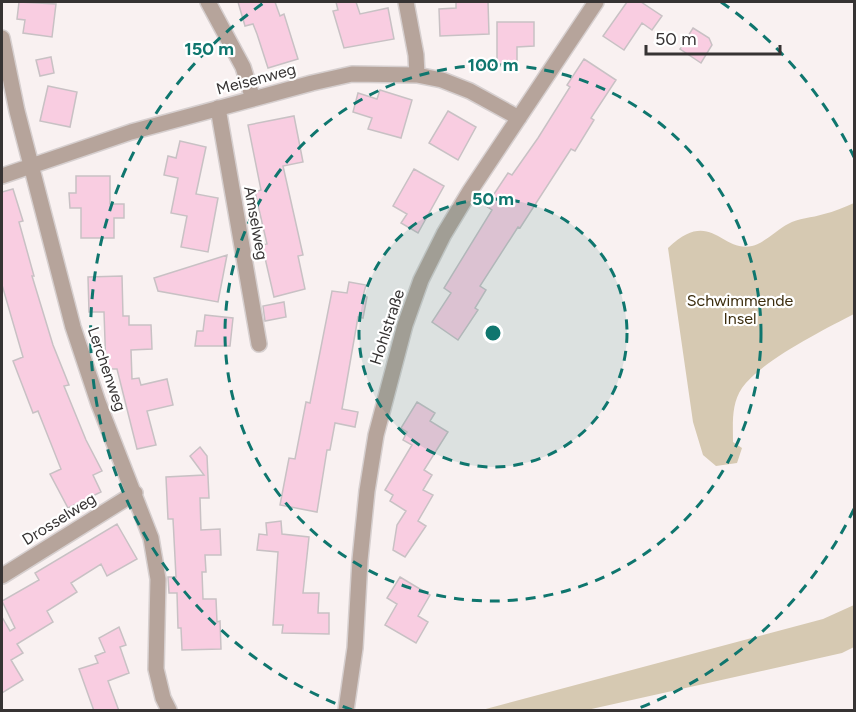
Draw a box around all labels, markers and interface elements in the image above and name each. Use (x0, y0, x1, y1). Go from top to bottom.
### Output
scale bar (646, 18, 780, 56)
text: 50 m (655, 28, 697, 50)
text: 150 m (184, 38, 234, 60)
text: 100 m (468, 54, 518, 76)
street label: Meisenweg (214, 59, 298, 99)
street label: Amselweg (240, 185, 272, 261)
text: 50 m (472, 188, 514, 210)
street label: Hohlstraße (366, 286, 408, 367)
park label: Schwimmende Insel (687, 291, 794, 328)
centre of rings (483, 323, 503, 343)
street label: Lerchenweg (84, 324, 130, 414)
street label: Drosselweg (19, 489, 99, 549)

